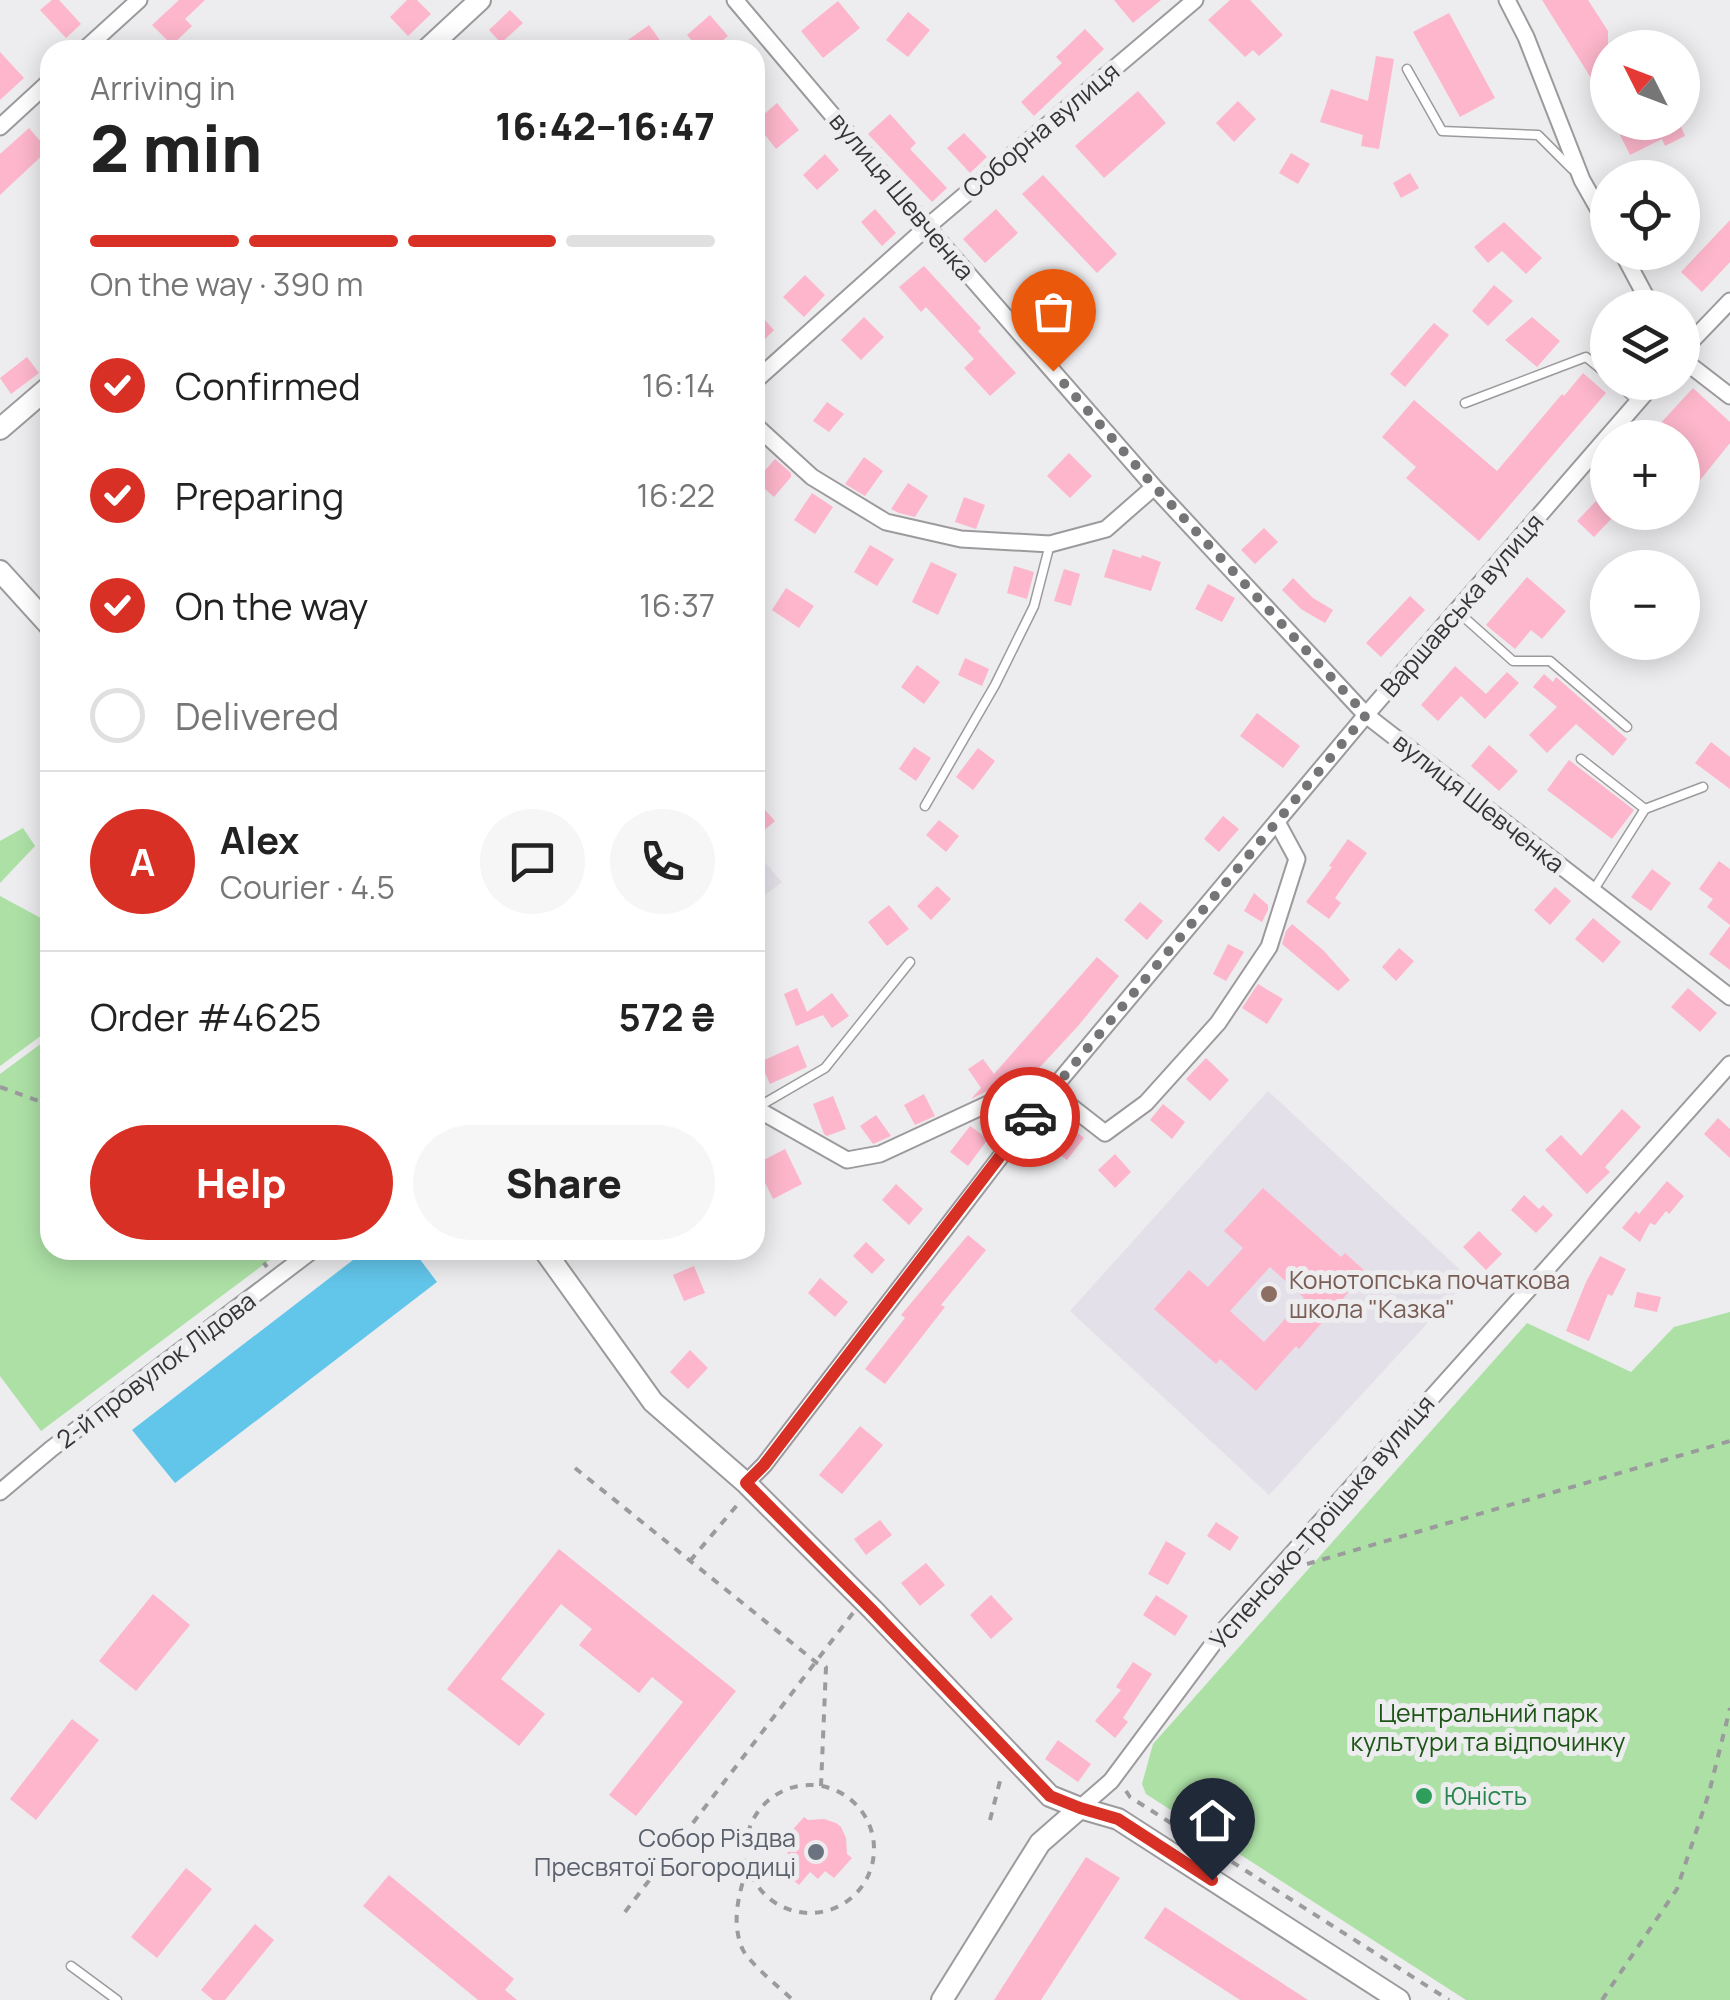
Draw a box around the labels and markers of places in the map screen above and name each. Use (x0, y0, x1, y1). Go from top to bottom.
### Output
pin (1011, 269, 1096, 372)
place label: Конотопська початкова школа "Казка" (1289, 1262, 1570, 1326)
marker: Конотопська початкова школа "Казка" (1258, 1283, 1280, 1305)
pin (1170, 1778, 1255, 1881)
place label: Юність (1444, 1778, 1527, 1813)
marker: Юність (1413, 1785, 1435, 1807)
place label: Собор Різдва Пресвятої Богородиці (534, 1820, 796, 1884)
marker: Собор Різдва Пресвятої Богородиці (805, 1841, 827, 1863)

